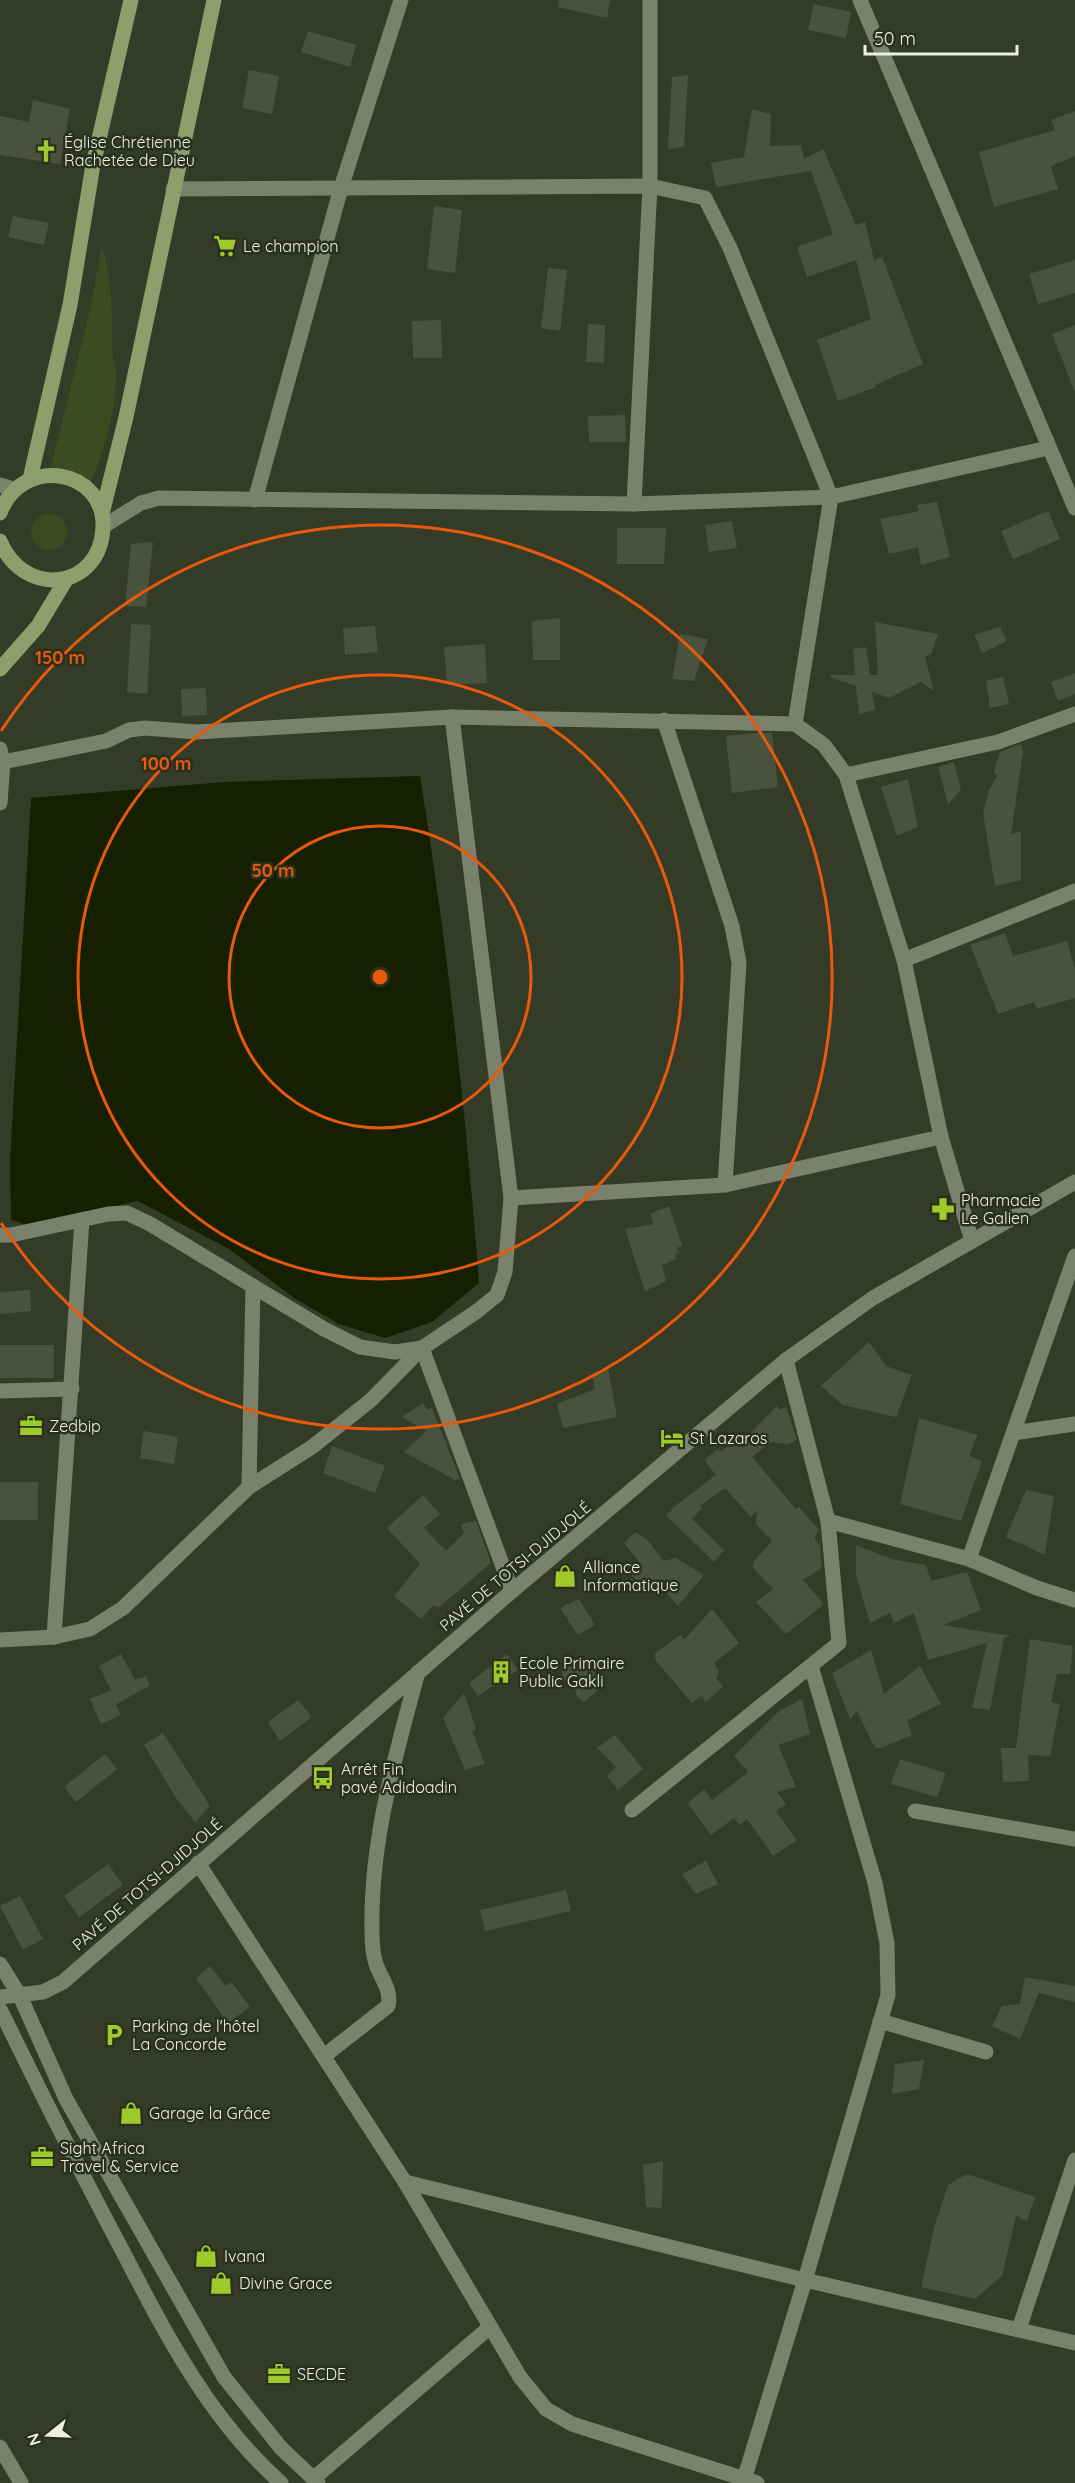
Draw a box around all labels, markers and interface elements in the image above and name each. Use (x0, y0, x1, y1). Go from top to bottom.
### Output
scale bar (865, 18, 1016, 56)
text: 50 m (874, 27, 916, 50)
place label: Église Chrétienne Rachetée de Dieu (64, 132, 195, 170)
church icon: Église Chrétienne Rachetée de Dieu (33, 138, 59, 164)
supermarket icon: Le champion (212, 233, 238, 259)
place label: Le champion (243, 236, 339, 256)
text: 150 m (35, 646, 85, 669)
text: 100 m (141, 752, 191, 775)
text: 50 m (251, 859, 295, 882)
centre of rings (370, 967, 390, 987)
place label: Pharmacie Le Galien (961, 1190, 1041, 1228)
pharmacy icon: Pharmacie Le Galien (930, 1196, 956, 1222)
office icon: Zedbip (18, 1413, 44, 1439)
place label: Zedbip (49, 1416, 101, 1436)
hotel icon: St Lazaros (659, 1425, 685, 1451)
place label: St Lazaros (690, 1428, 767, 1448)
street label: PAVÉ DE TOTSI-DJIDJOLÉ (435, 1497, 595, 1635)
place label: Alliance Informatique (583, 1557, 678, 1595)
shop icon: Alliance Informatique (552, 1563, 578, 1589)
place label: Ecole Primaire Public Gakli (519, 1653, 625, 1691)
building icon: Ecole Primaire Public Gakli (488, 1659, 514, 1685)
place label: Arrêt Fin pavé Adidoadin (341, 1759, 457, 1797)
bus stop icon: Arrêt Fin pavé Adidoadin (310, 1765, 336, 1791)
street label: PAVÉ DE TOTSI-DJIDJOLÉ (68, 1814, 226, 1954)
place label: Parking de l'hôtel La Concorde (132, 2016, 260, 2054)
parking icon: Parking de l'hôtel La Concorde (101, 2022, 127, 2048)
shop icon: Garage la Grâce (118, 2100, 144, 2126)
place label: Garage la Grâce (149, 2103, 271, 2123)
place label: Sight Africa Travel & Service (60, 2138, 179, 2176)
office icon: Sight Africa Travel & Service (29, 2144, 55, 2170)
shop icon: Ivana (193, 2243, 219, 2269)
place label: Ivana (224, 2246, 265, 2266)
shop icon: Divine Grace (208, 2270, 234, 2296)
place label: Divine Grace (239, 2273, 333, 2293)
office icon: SECDE (266, 2361, 292, 2387)
place label: SECDE (297, 2364, 346, 2384)
north arrow (18, 2405, 78, 2465)
text: N (22, 2431, 45, 2448)

